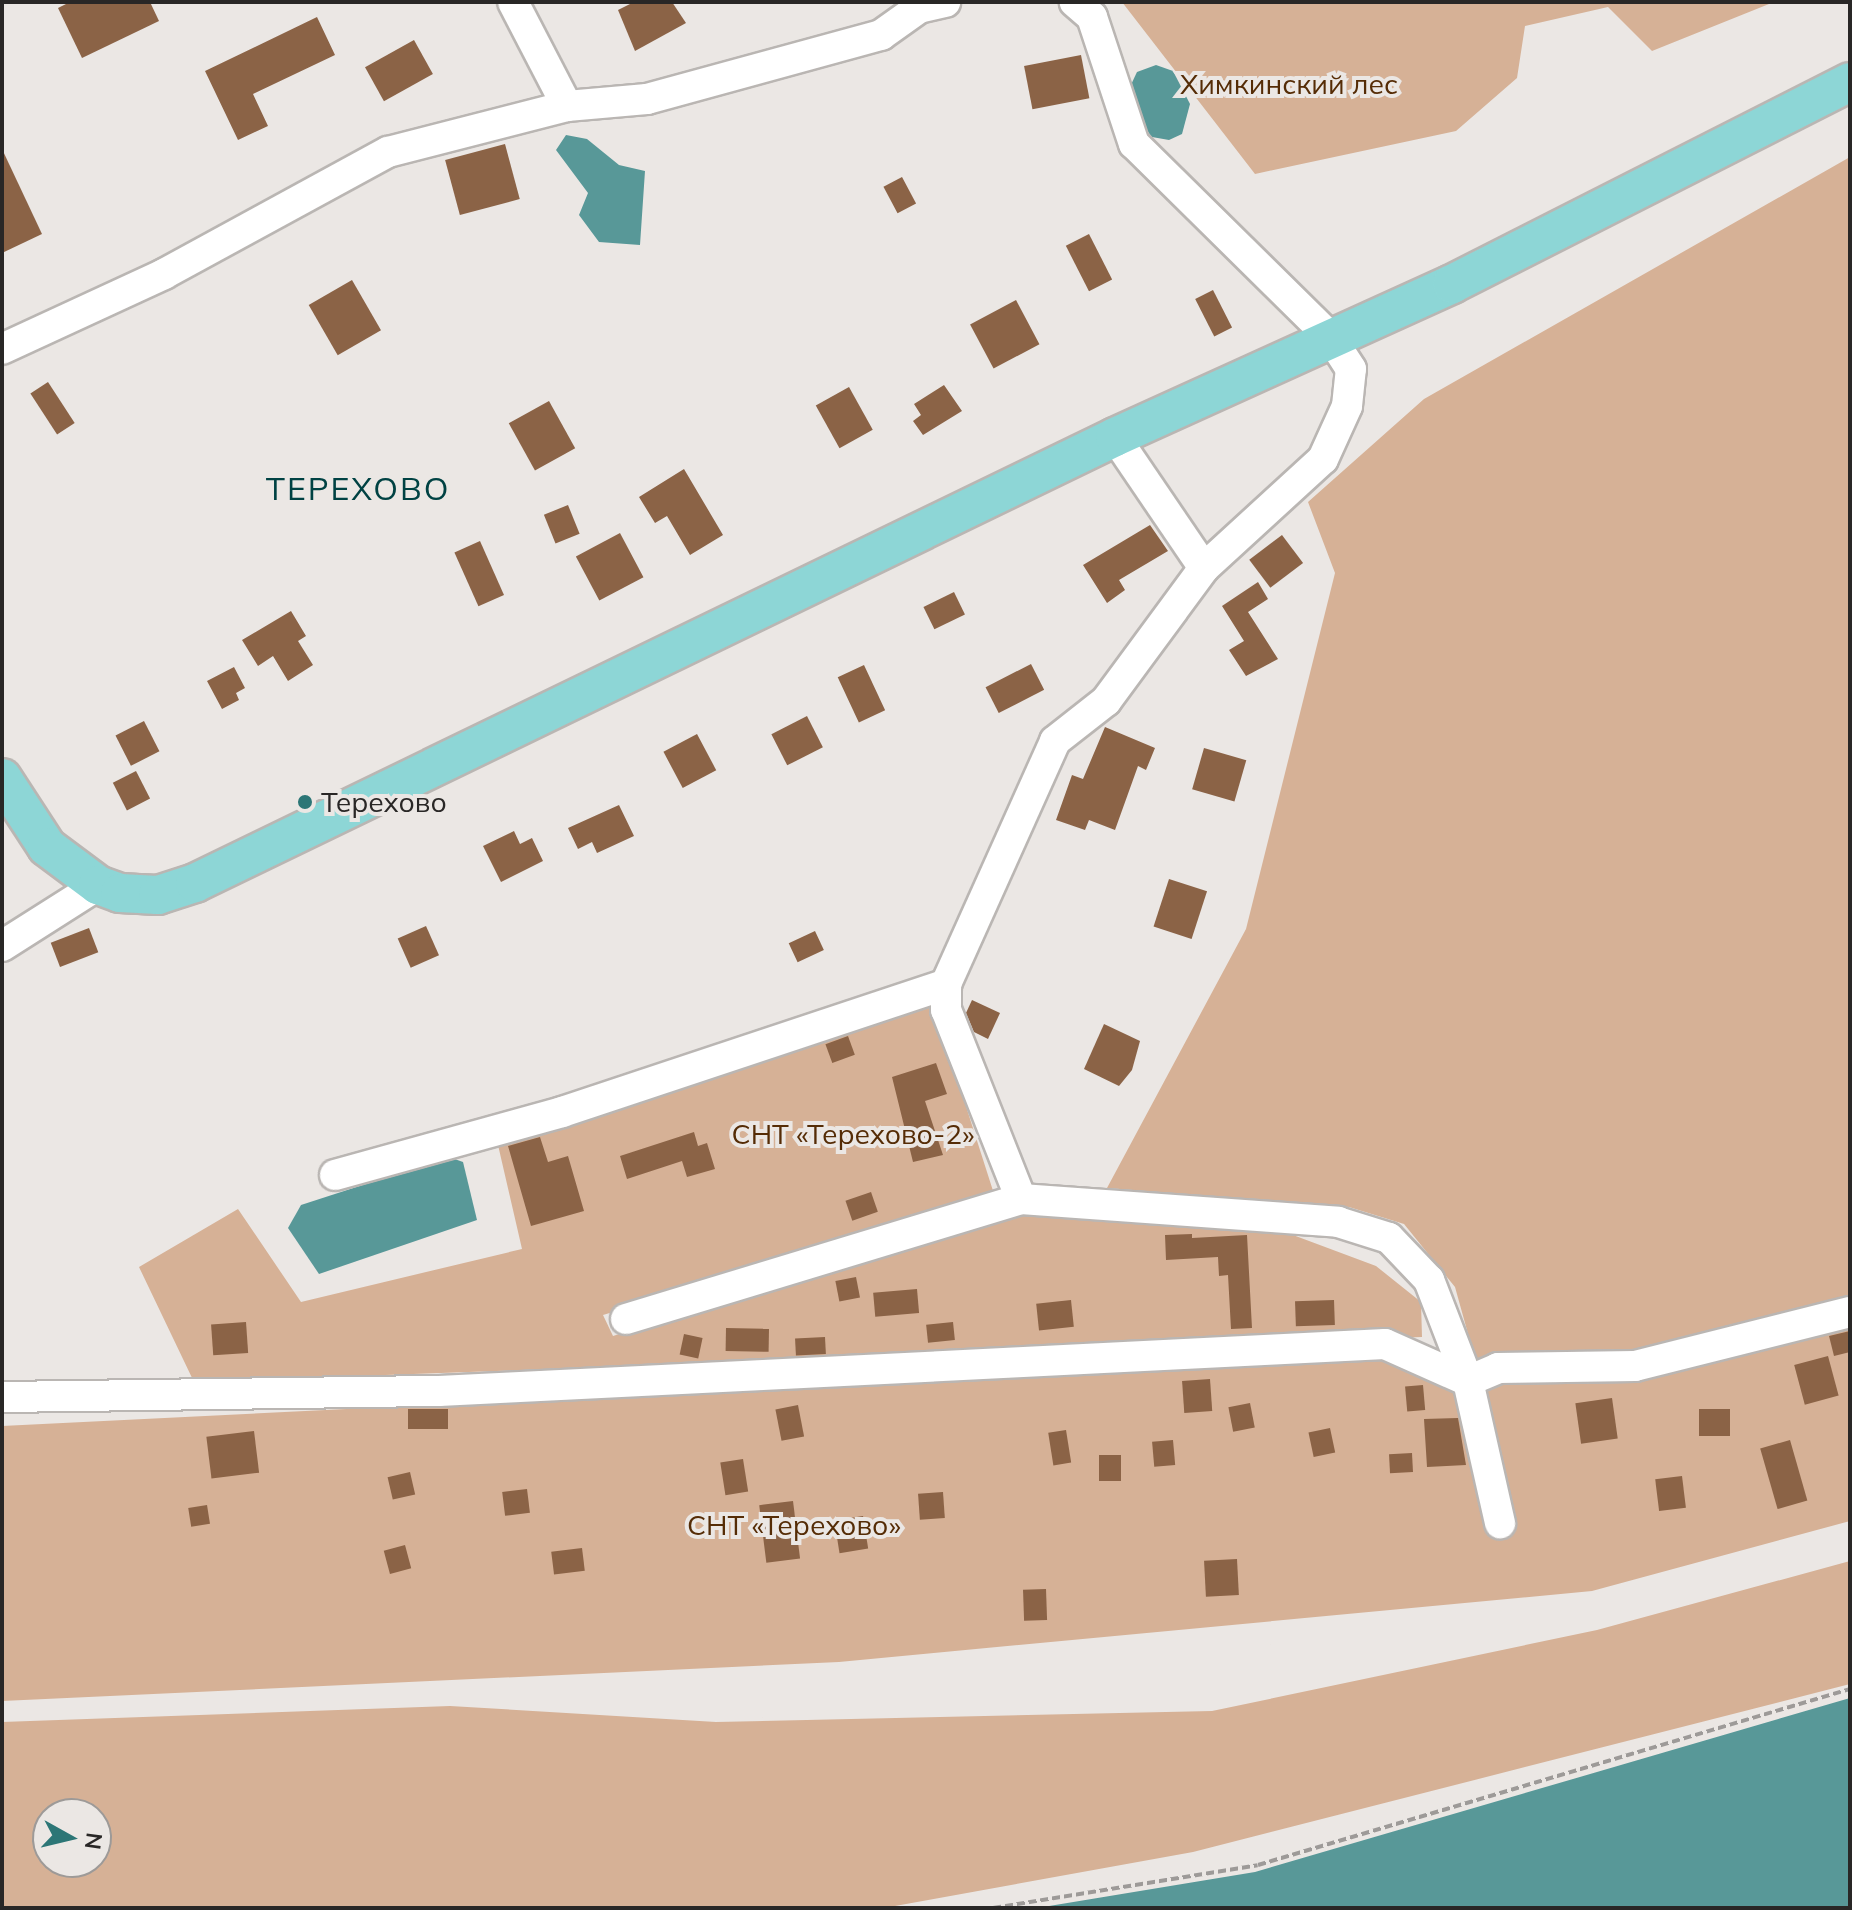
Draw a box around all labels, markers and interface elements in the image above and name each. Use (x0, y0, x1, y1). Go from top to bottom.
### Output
park label: Химкинский лес (1180, 67, 1398, 101)
district label: ТЕРЕХОВО (266, 469, 450, 507)
place label: Терехово (321, 785, 447, 819)
marker: Терехово (296, 793, 314, 811)
park label: СНТ «Терехово-2» (732, 1117, 974, 1151)
park label: СНТ «Терехово» (687, 1508, 901, 1542)
north arrow (32, 1798, 112, 1878)
text: N (79, 1831, 109, 1851)

